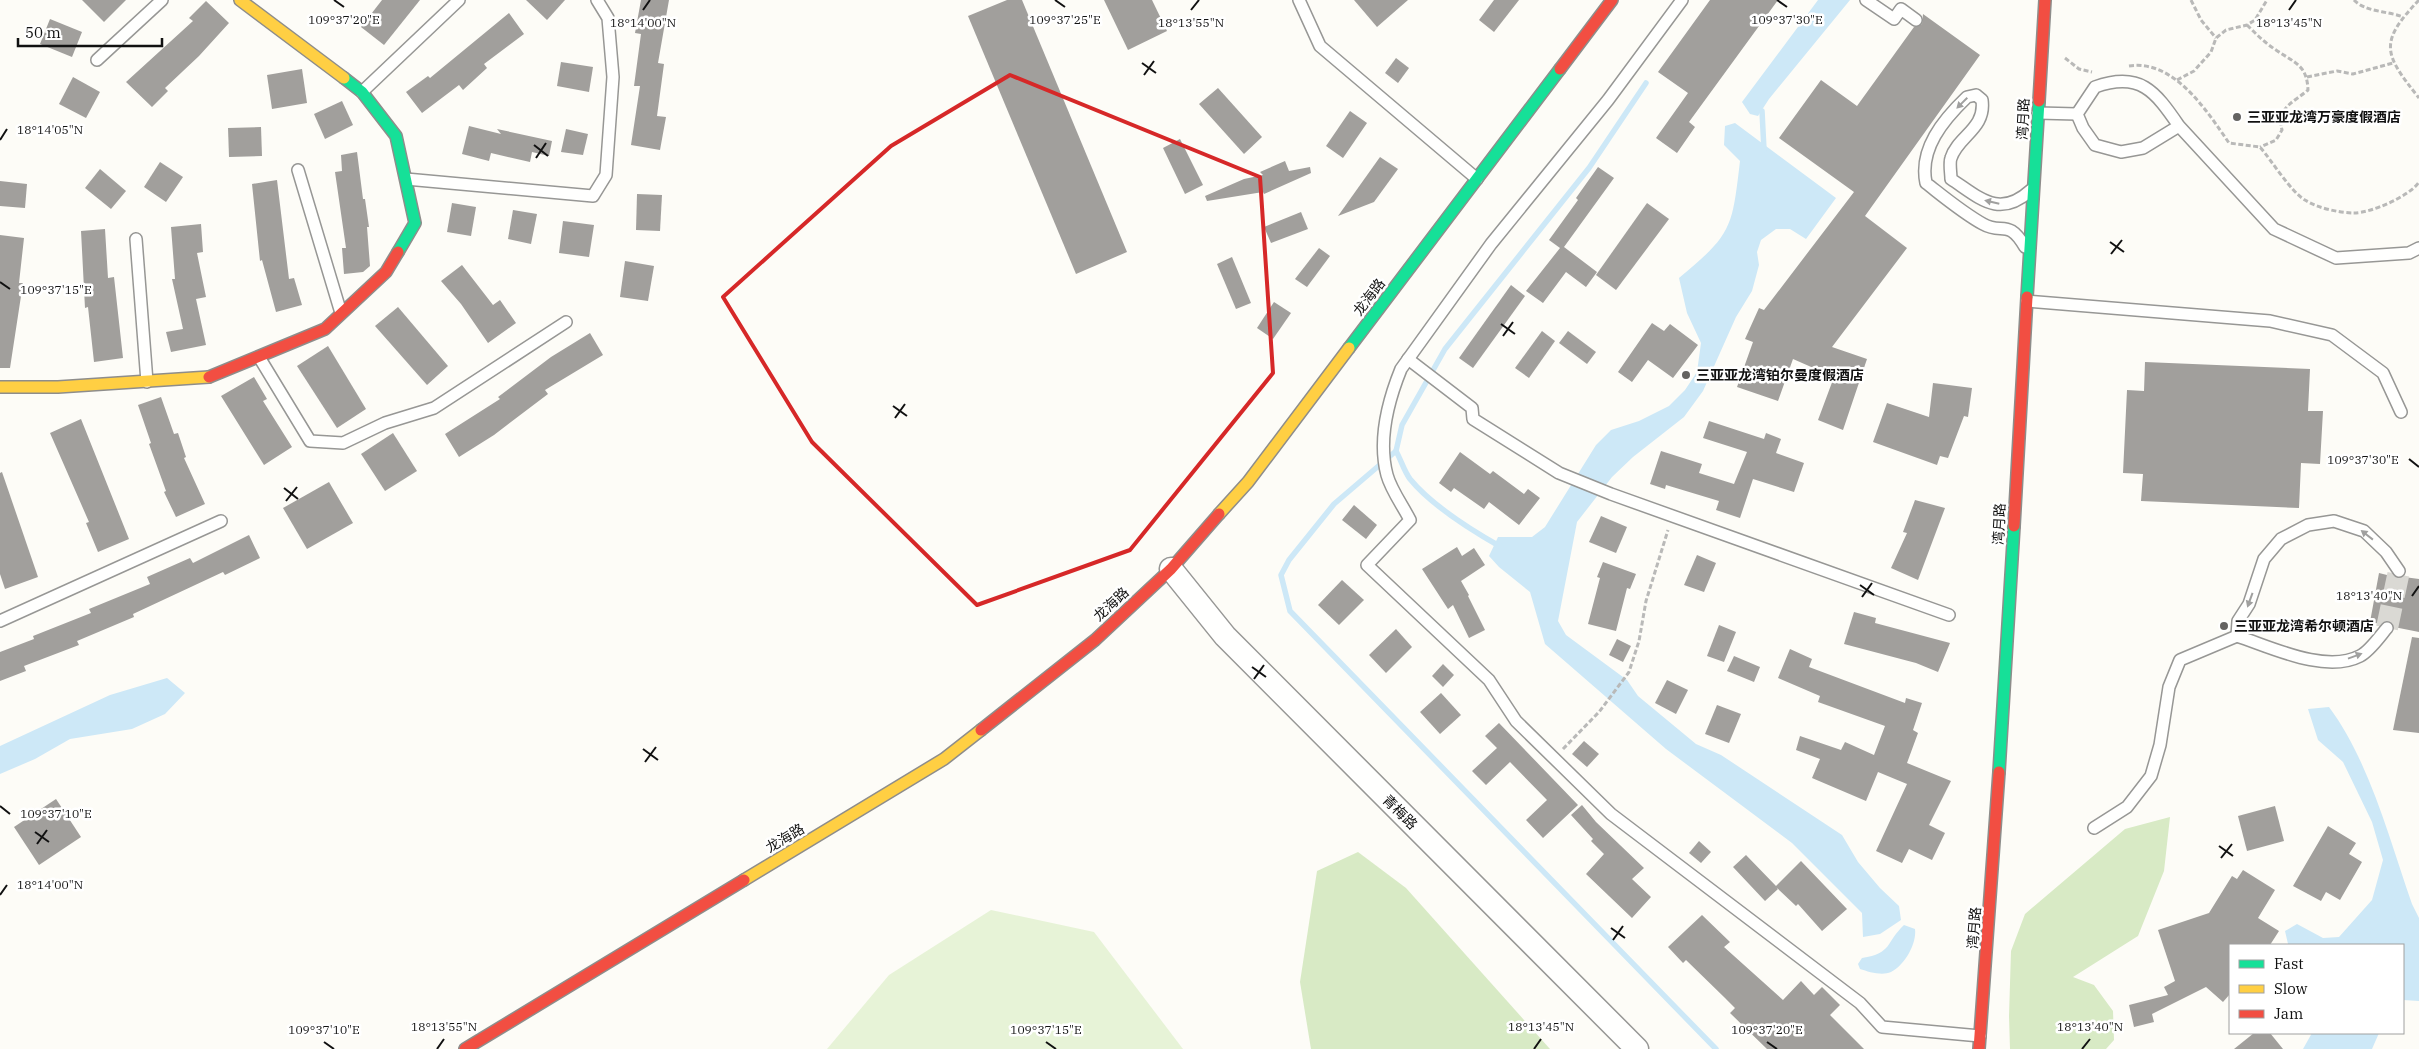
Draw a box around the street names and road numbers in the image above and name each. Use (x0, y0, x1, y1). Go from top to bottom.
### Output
street label: 湾月路 (2013, 98, 2033, 140)
street label: 龙海路 (1349, 275, 1389, 319)
street label: 湾月路 (1989, 503, 2009, 545)
street label: 龙海路 (1090, 583, 1132, 625)
street label: 青梅路 (1379, 791, 1421, 833)
street label: 龙海路 (762, 819, 808, 857)
street label: 湾月路 (1964, 906, 1984, 950)

